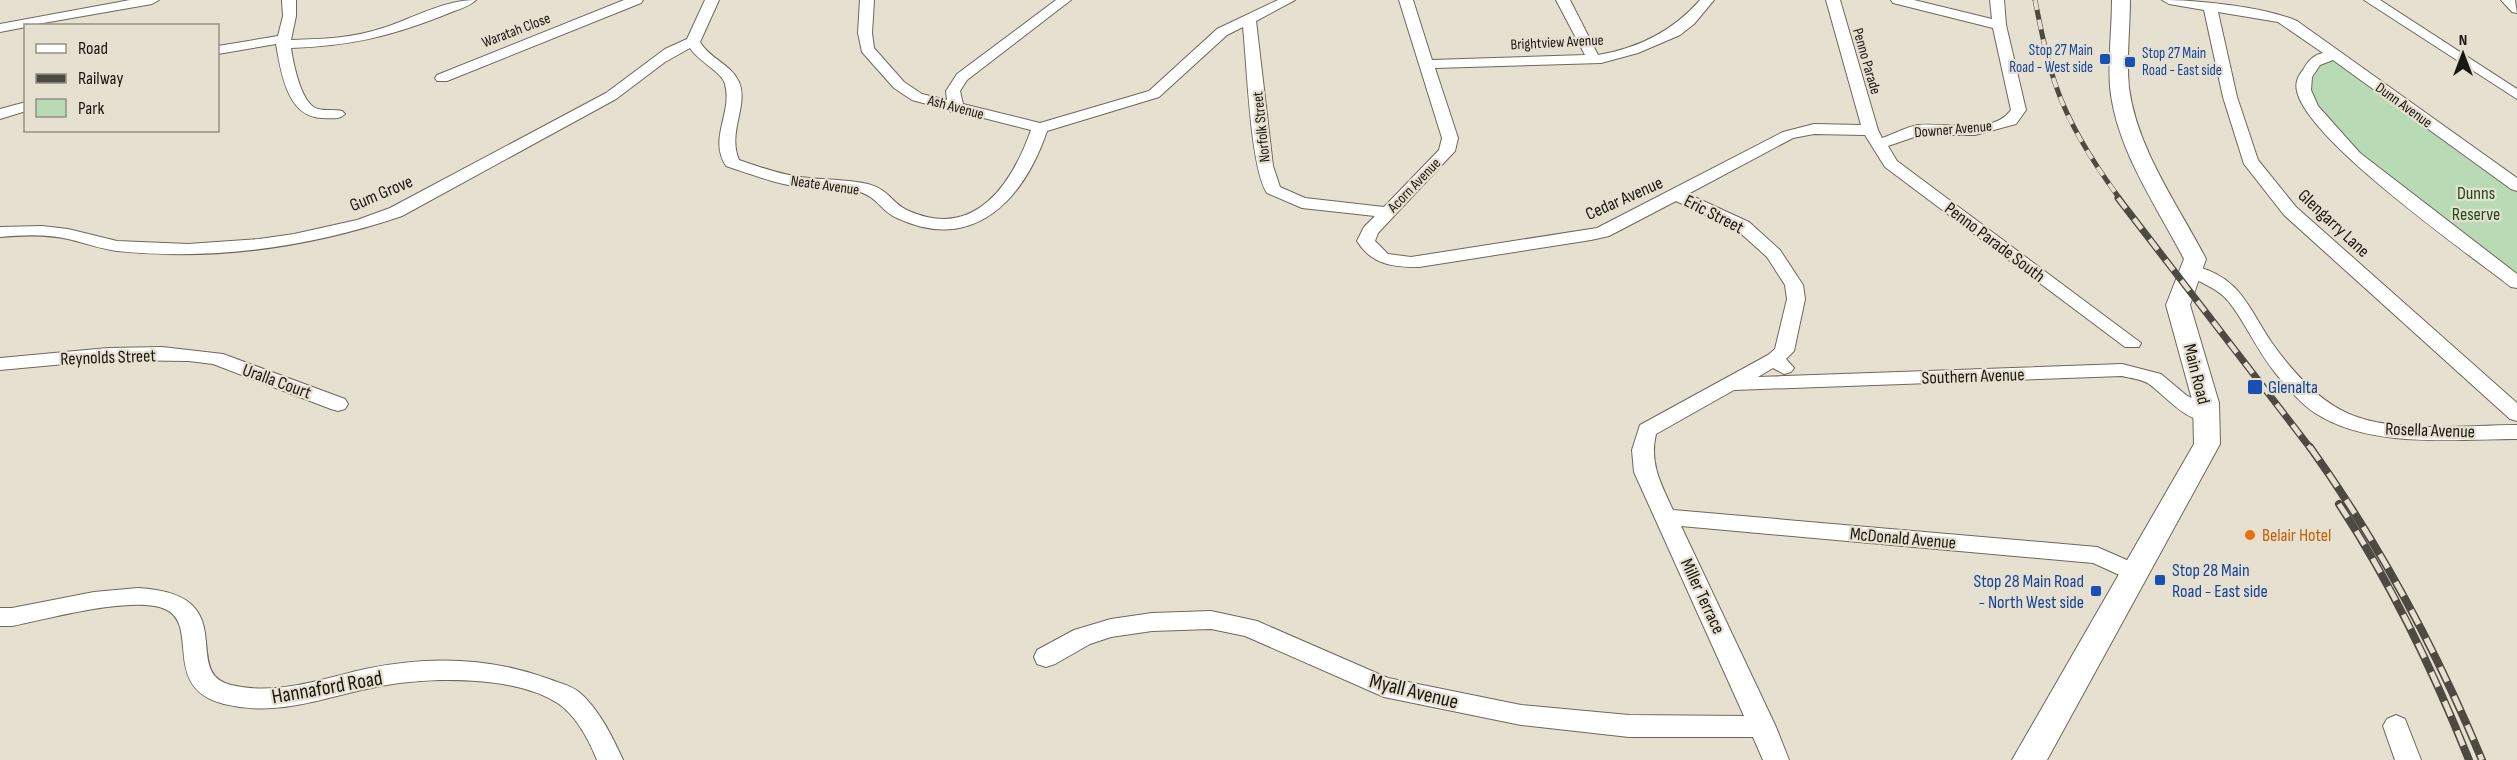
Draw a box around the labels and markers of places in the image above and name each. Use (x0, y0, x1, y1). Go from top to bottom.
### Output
place label: Stop 27 Main Road - West side (2009, 41, 2093, 77)
place label: Stop 27 Main Road - East side (2142, 44, 2222, 80)
marker: Stop 27 Main Road - West side (2098, 52, 2112, 66)
marker: Stop 27 Main Road - East side (2123, 55, 2137, 69)
place label: Glenalta (2268, 377, 2318, 398)
marker: Glenalta (2246, 378, 2264, 396)
place label: Belair Hotel (2262, 525, 2331, 546)
marker: Belair Hotel (2243, 528, 2257, 542)
place label: Stop 28 Main Road - East side (2172, 560, 2268, 602)
place label: Stop 28 Main Road - North West side (1973, 571, 2084, 613)
marker: Stop 28 Main Road - East side (2153, 573, 2167, 587)
marker: Stop 28 Main Road - North West side (2089, 584, 2103, 598)

